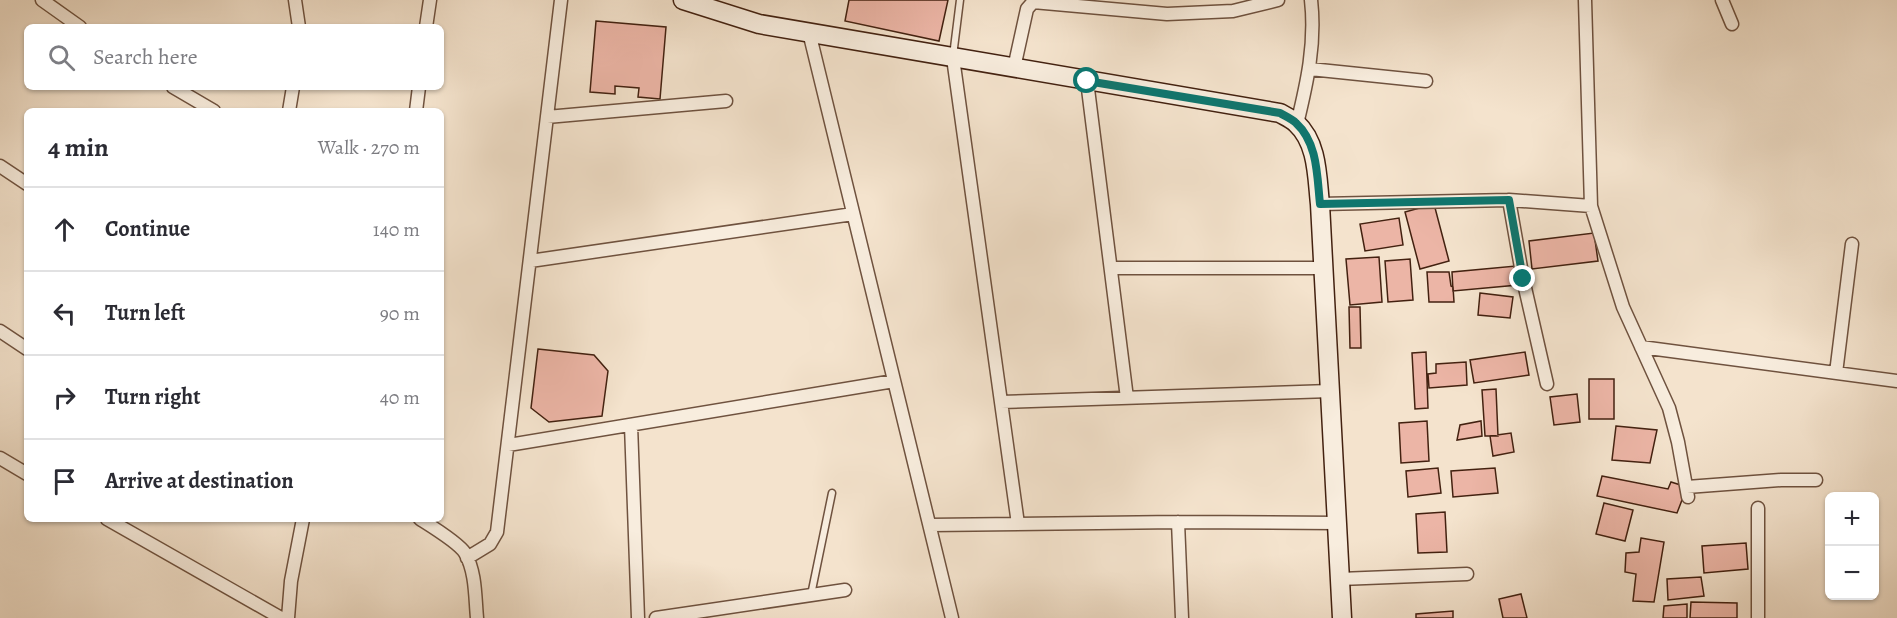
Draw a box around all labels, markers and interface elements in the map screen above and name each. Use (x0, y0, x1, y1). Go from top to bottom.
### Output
search box (24, 24, 444, 90)
icon: search (45, 41, 78, 74)
text: Search here (93, 42, 198, 72)
route start (1073, 67, 1099, 93)
text: 4 min (48, 130, 109, 165)
text: Walk · 270 m (318, 134, 420, 161)
icon: ahead (48, 213, 81, 246)
text: Continue (105, 214, 190, 244)
text: 140 m (373, 216, 420, 243)
route end (1509, 265, 1535, 291)
icon: left (48, 297, 81, 330)
text: Turn left (105, 298, 185, 328)
text: 90 m (380, 300, 420, 327)
icon: right (48, 381, 81, 414)
text: Turn right (105, 382, 201, 412)
text: 40 m (380, 384, 420, 411)
icon: arrive (48, 465, 81, 498)
text: Arrive at destination (105, 466, 294, 496)
map controls (1825, 492, 1879, 600)
button: + (1825, 492, 1879, 546)
button: − (1825, 546, 1879, 600)

